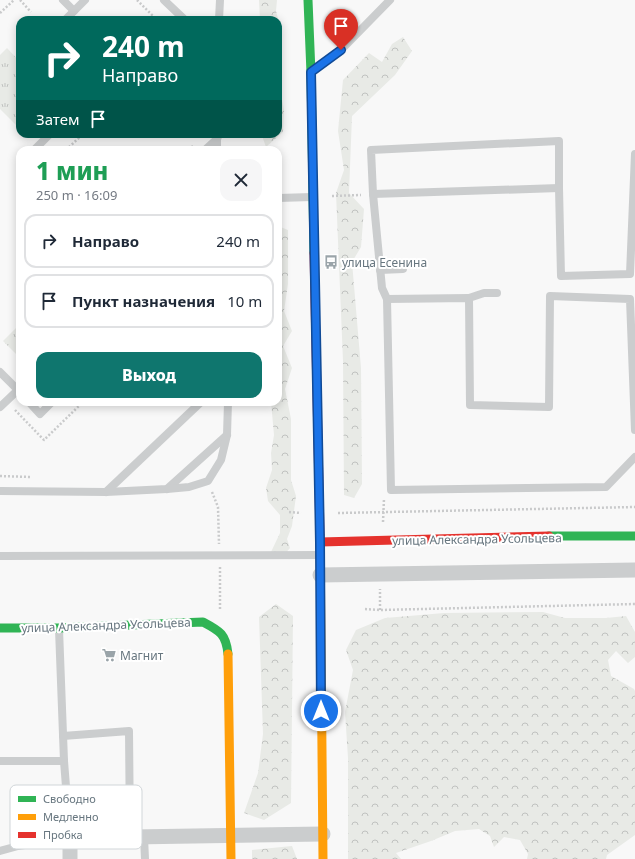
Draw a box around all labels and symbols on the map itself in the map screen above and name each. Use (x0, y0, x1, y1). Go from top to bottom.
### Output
pin (324, 9, 358, 50)
bus stop icon: улица Есенина (323, 254, 339, 270)
place label: улица Есенина (342, 254, 427, 271)
street label: улица Александра Усольцева (392, 529, 562, 549)
street label: улица Александра Усольцева (21, 614, 191, 636)
supermarket icon: Магнит (101, 647, 117, 663)
place label: Магнит (120, 647, 164, 664)
position arrow (300, 690, 342, 732)
legend (10, 785, 142, 849)
text: Свободно (43, 791, 96, 806)
text: Медленно (43, 809, 98, 824)
text: Пробка (43, 827, 83, 842)

